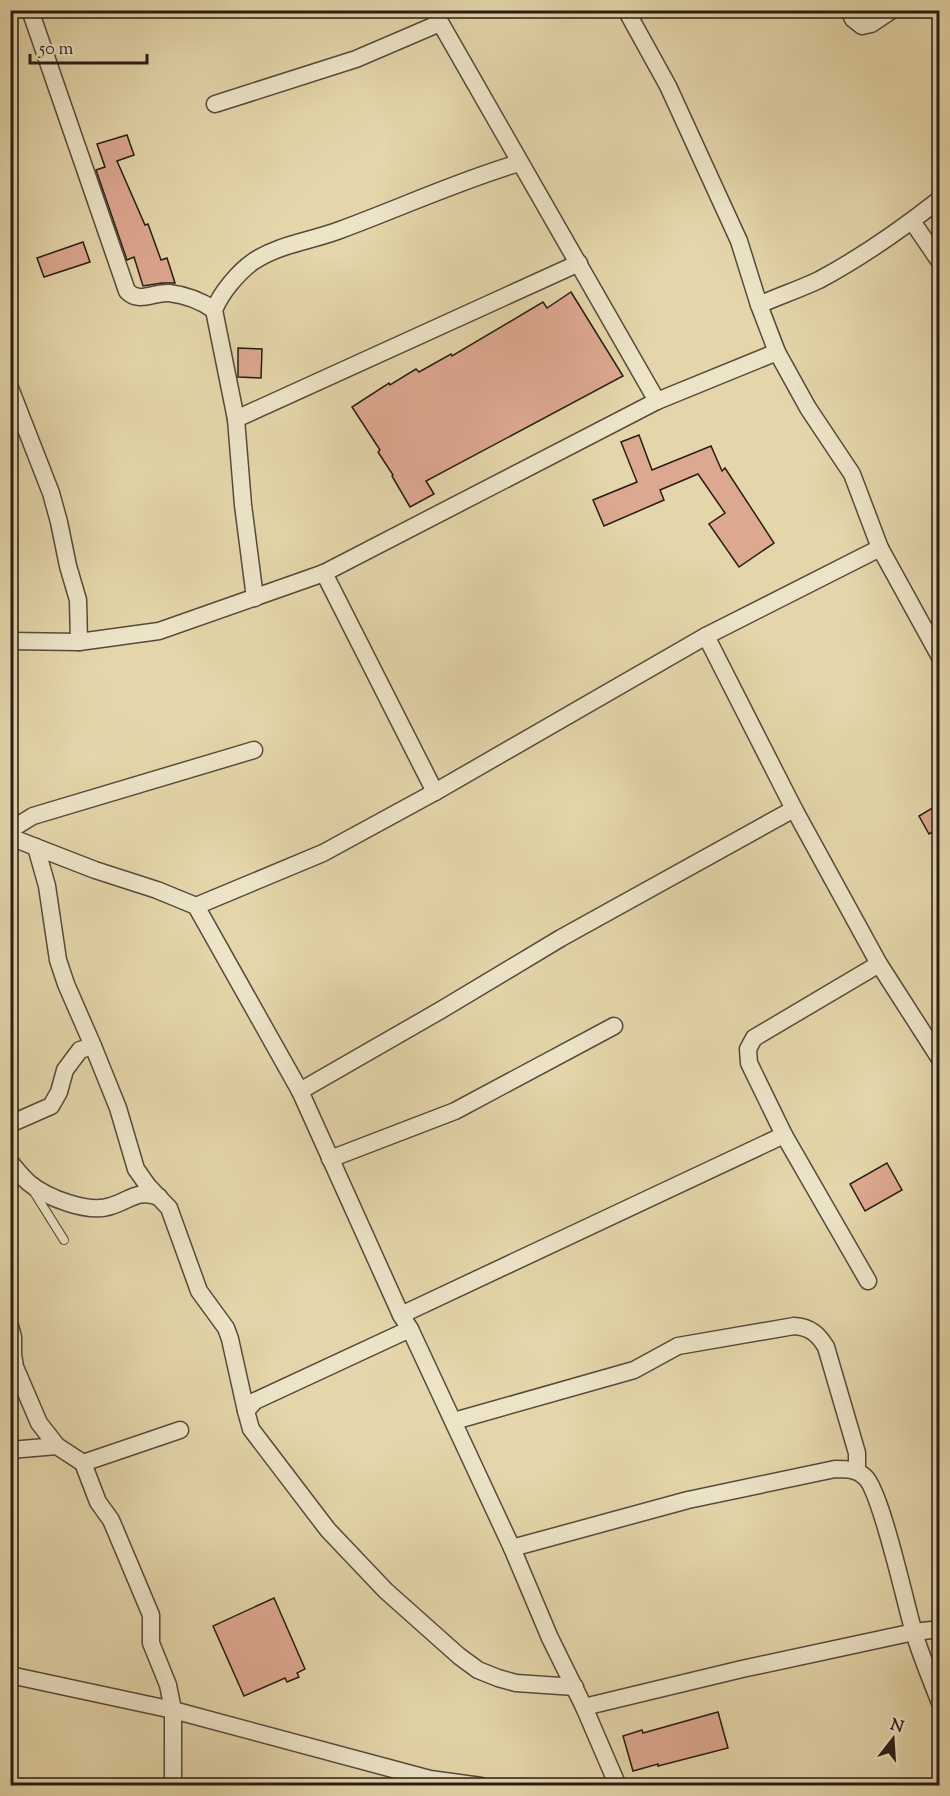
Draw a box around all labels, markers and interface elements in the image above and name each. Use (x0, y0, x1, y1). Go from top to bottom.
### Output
scale bar (30, 27, 147, 65)
text: 50 m (38, 37, 74, 63)
north arrow (863, 1709, 923, 1769)
text: N (887, 1714, 906, 1740)

